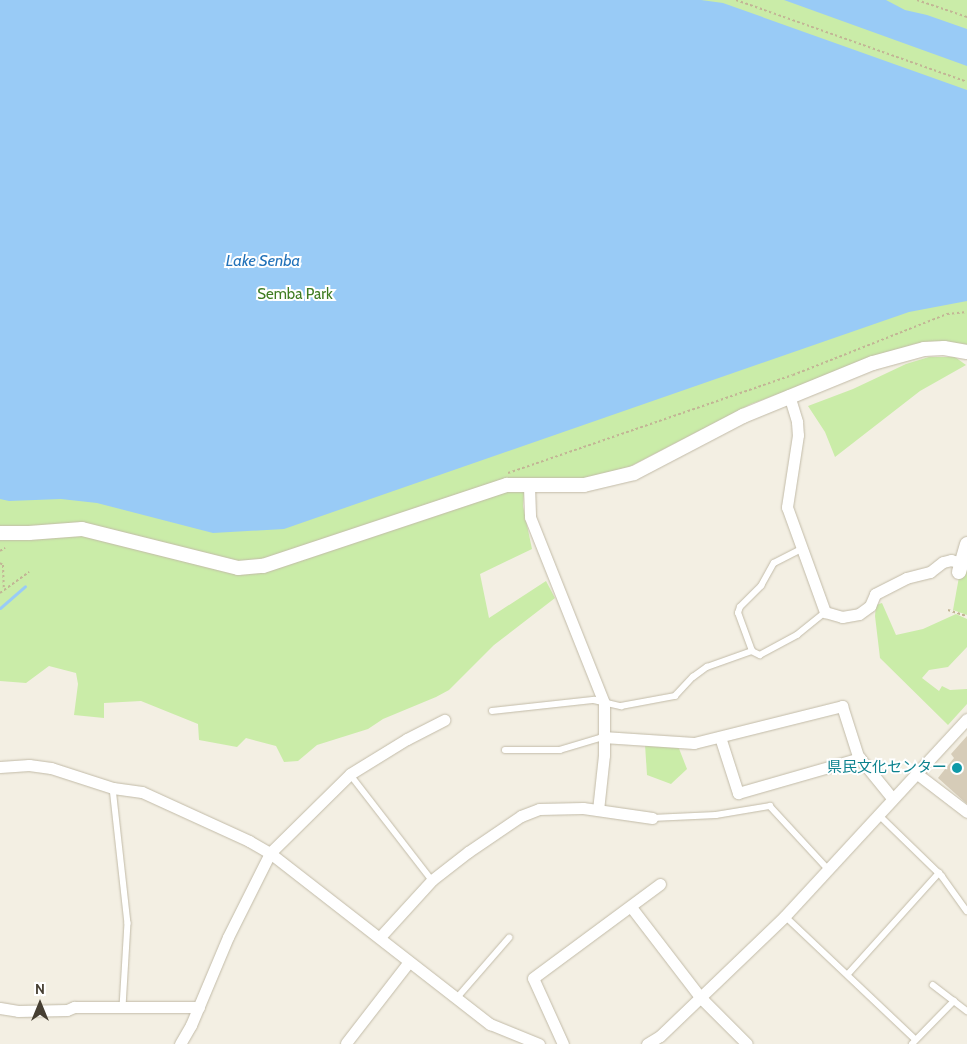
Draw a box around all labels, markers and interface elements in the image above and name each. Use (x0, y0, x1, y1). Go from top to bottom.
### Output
water label: Lake Senba (226, 251, 300, 271)
park label: Semba Park (257, 286, 333, 304)
place label: 県民文化センター (827, 759, 947, 777)
marker: 県民文化センター (951, 762, 963, 774)
north arrow (15, 979, 65, 1029)
text: N (35, 980, 45, 998)

